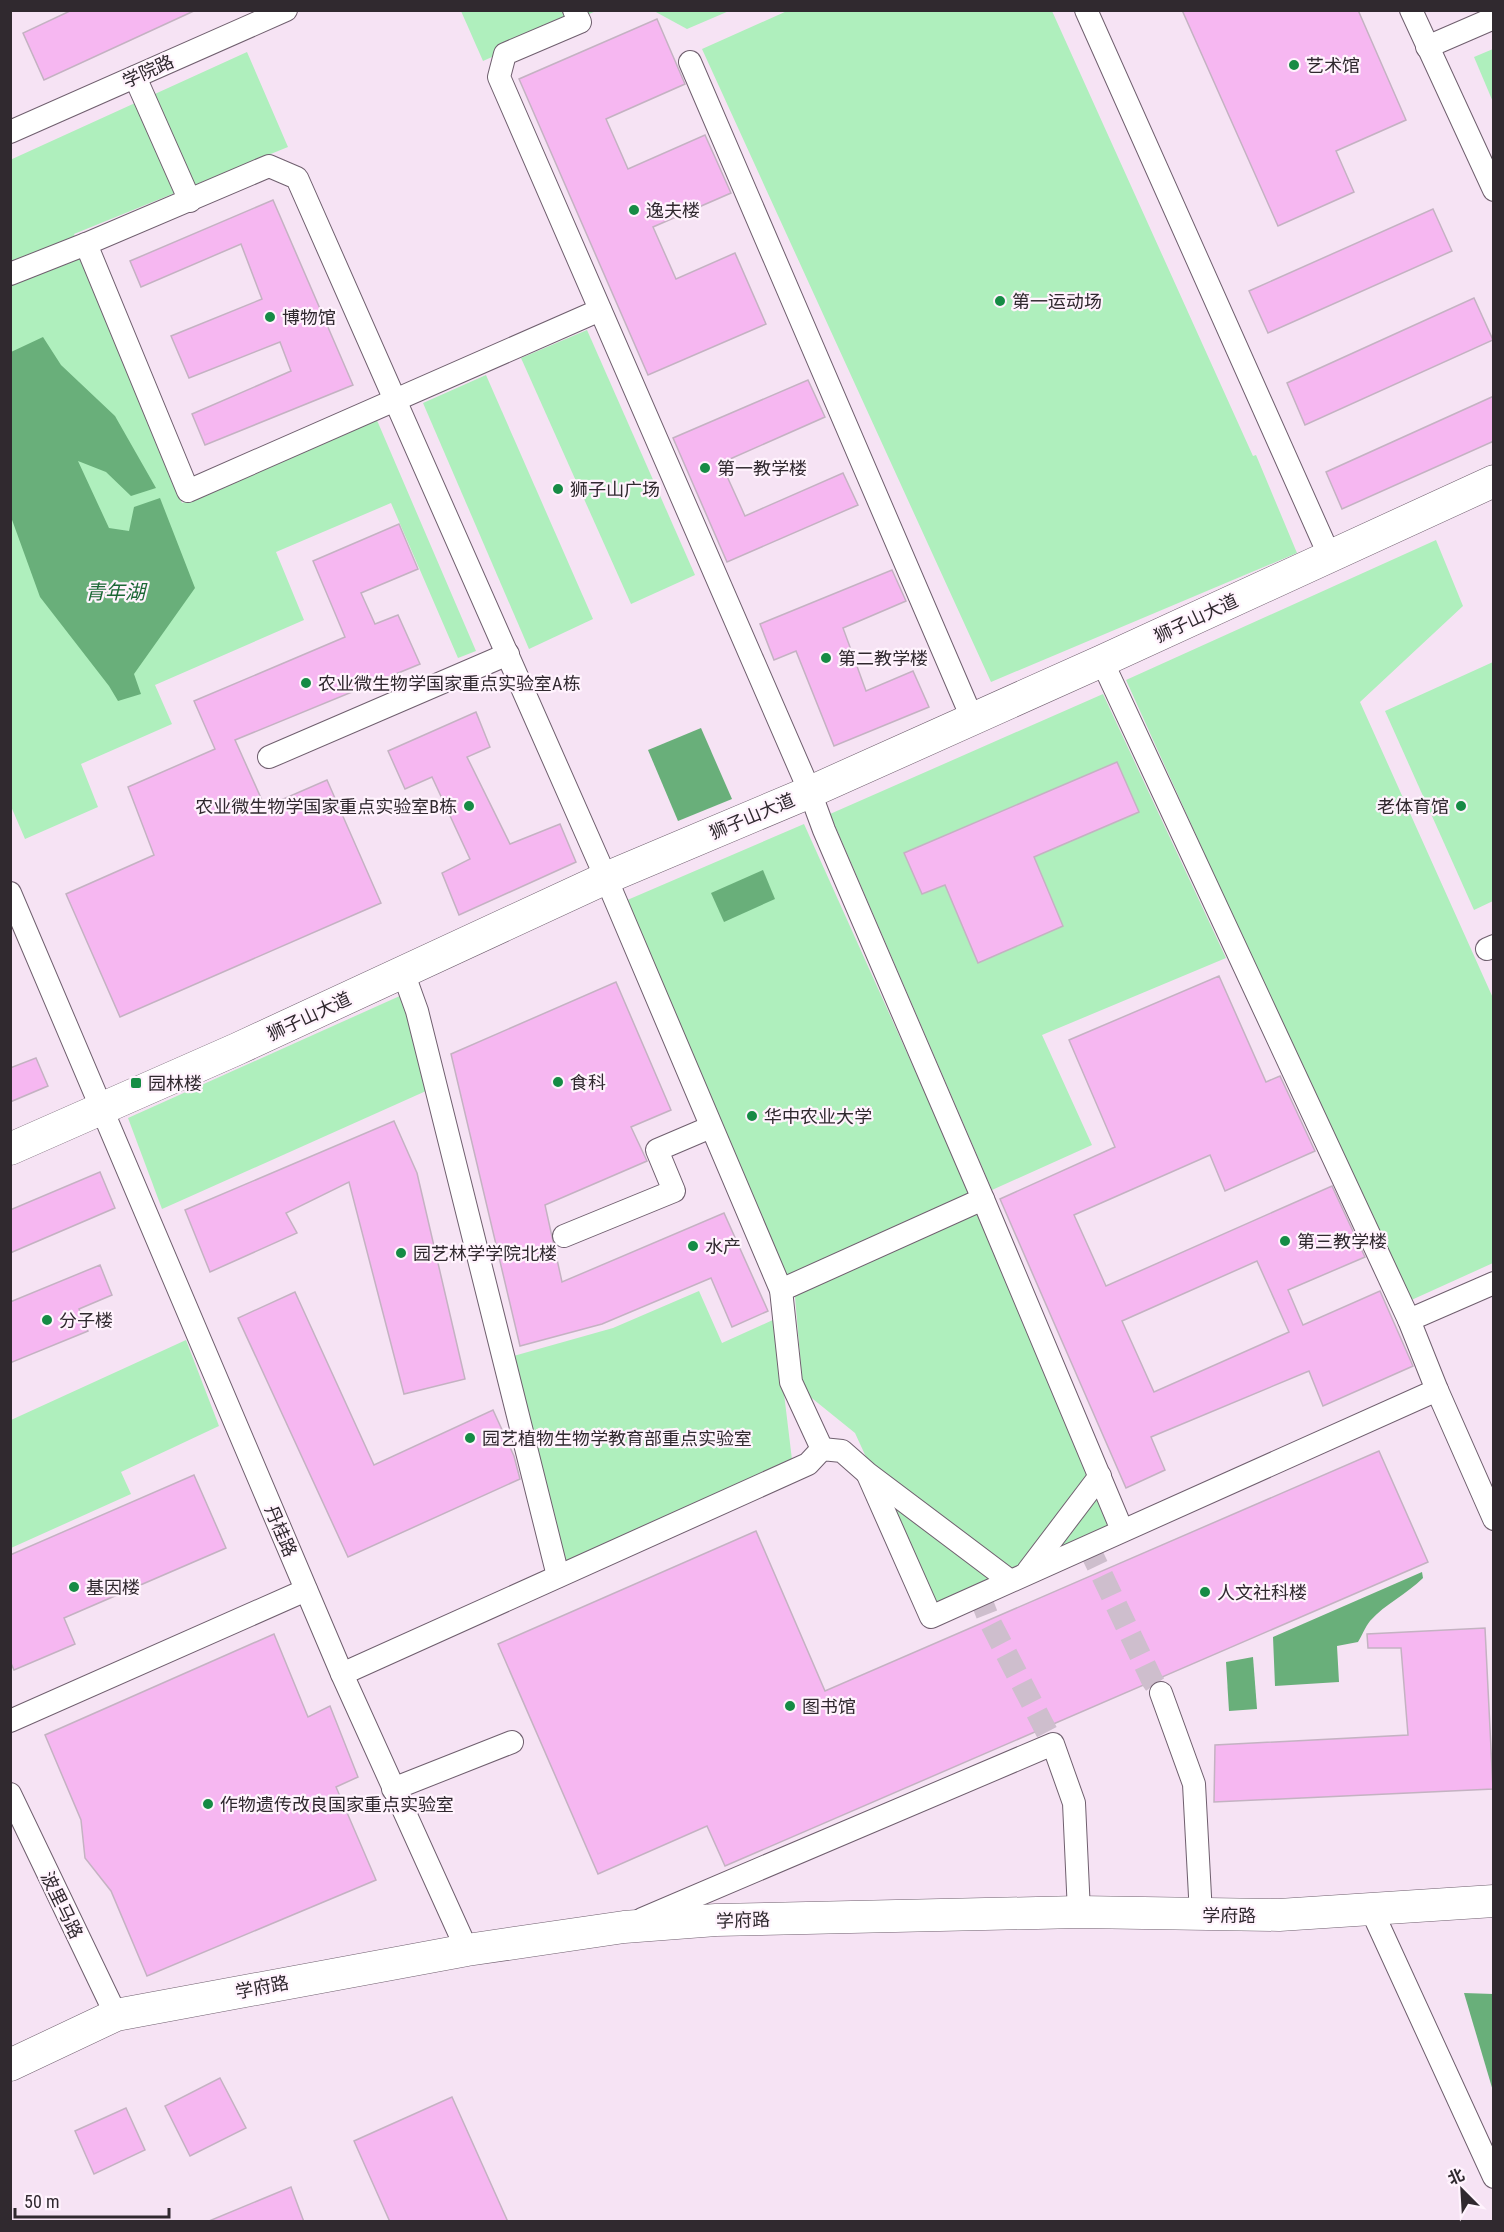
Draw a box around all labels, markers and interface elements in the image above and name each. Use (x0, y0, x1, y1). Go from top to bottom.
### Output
street label: 学院路 (119, 50, 177, 92)
place label: 艺术馆 (1306, 55, 1360, 76)
marker: 艺术馆 (1287, 58, 1301, 72)
place label: 逸夫楼 (646, 200, 700, 221)
marker: 逸夫楼 (627, 203, 641, 217)
place label: 第一运动场 (1012, 291, 1102, 312)
marker: 第一运动场 (993, 294, 1007, 308)
place label: 博物馆 (282, 307, 336, 328)
marker: 博物馆 (263, 310, 277, 324)
place label: 第一教学楼 (717, 458, 807, 479)
marker: 第一教学楼 (698, 461, 712, 475)
place label: 狮子山广场 (570, 479, 660, 500)
marker: 狮子山广场 (551, 482, 565, 496)
water label: 青年湖 (85, 580, 148, 604)
street label: 狮子山大道 (1151, 589, 1241, 647)
place label: 第二教学楼 (838, 648, 928, 669)
marker: 第二教学楼 (819, 651, 833, 665)
place label: 农业微生物学国家重点实验室A栋 (318, 673, 580, 694)
marker: 农业微生物学国家重点实验室A栋 (299, 676, 313, 690)
street label: 狮子山大道 (706, 789, 798, 843)
place label: 农业微生物学国家重点实验室B栋 (195, 796, 457, 817)
place label: 老体育馆 (1377, 796, 1449, 817)
marker: 农业微生物学国家重点实验室B栋 (462, 799, 476, 813)
marker: 老体育馆 (1454, 799, 1468, 813)
street label: 狮子山大道 (264, 987, 354, 1045)
place label: 食科 (570, 1072, 606, 1093)
place label: 园林楼 (148, 1073, 202, 1094)
marker: 食科 (551, 1075, 565, 1089)
marker: 园林楼 (129, 1076, 143, 1090)
place label: 华中农业大学 (764, 1106, 872, 1127)
marker: 华中农业大学 (745, 1109, 759, 1123)
place label: 第三教学楼 (1297, 1231, 1387, 1252)
marker: 第三教学楼 (1278, 1234, 1292, 1248)
place label: 水产 (705, 1236, 741, 1257)
marker: 水产 (686, 1239, 700, 1253)
place label: 园艺林学学院北楼 (413, 1243, 557, 1264)
marker: 园艺林学学院北楼 (394, 1246, 408, 1260)
place label: 分子楼 (59, 1310, 113, 1331)
marker: 分子楼 (40, 1313, 54, 1327)
place label: 园艺植物生物学教育部重点实验室 (482, 1428, 752, 1449)
marker: 园艺植物生物学教育部重点实验室 (463, 1431, 477, 1445)
street label: 丹桂路 (261, 1502, 301, 1560)
place label: 基因楼 (86, 1577, 140, 1598)
marker: 基因楼 (67, 1580, 81, 1594)
place label: 人文社科楼 (1217, 1582, 1307, 1603)
marker: 人文社科楼 (1198, 1585, 1212, 1599)
place label: 图书馆 (802, 1696, 856, 1717)
marker: 图书馆 (783, 1699, 797, 1713)
place label: 作物遗传改良国家重点实验室 (220, 1794, 454, 1815)
marker: 作物遗传改良国家重点实验室 (201, 1797, 215, 1811)
street label: 波里马路 (37, 1868, 87, 1942)
street label: 学府路 (1202, 1905, 1256, 1926)
street label: 学府路 (716, 1909, 770, 1931)
street label: 学府路 (233, 1972, 291, 2002)
north arrow (1432, 2160, 1492, 2220)
text: 北 (1445, 2165, 1467, 2189)
scale bar (15, 2181, 170, 2219)
text: 50 m (24, 2191, 59, 2212)

